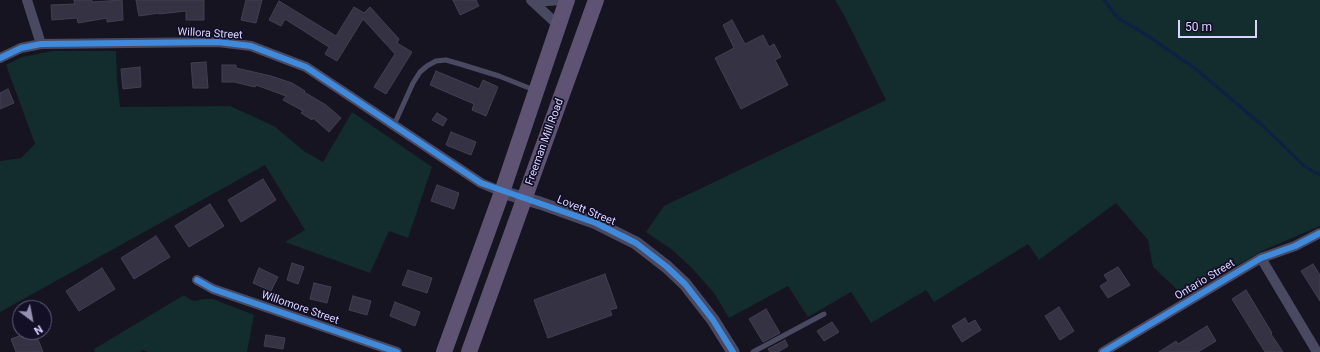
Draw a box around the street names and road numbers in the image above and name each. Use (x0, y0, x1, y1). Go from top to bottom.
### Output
street label: Willora Street (177, 26, 243, 42)
street label: Freeman Mill Road (523, 97, 567, 187)
street label: Lovett Street (555, 193, 617, 229)
street label: Ontario Street (1173, 257, 1237, 303)
street label: Willomore Street (259, 289, 341, 327)

